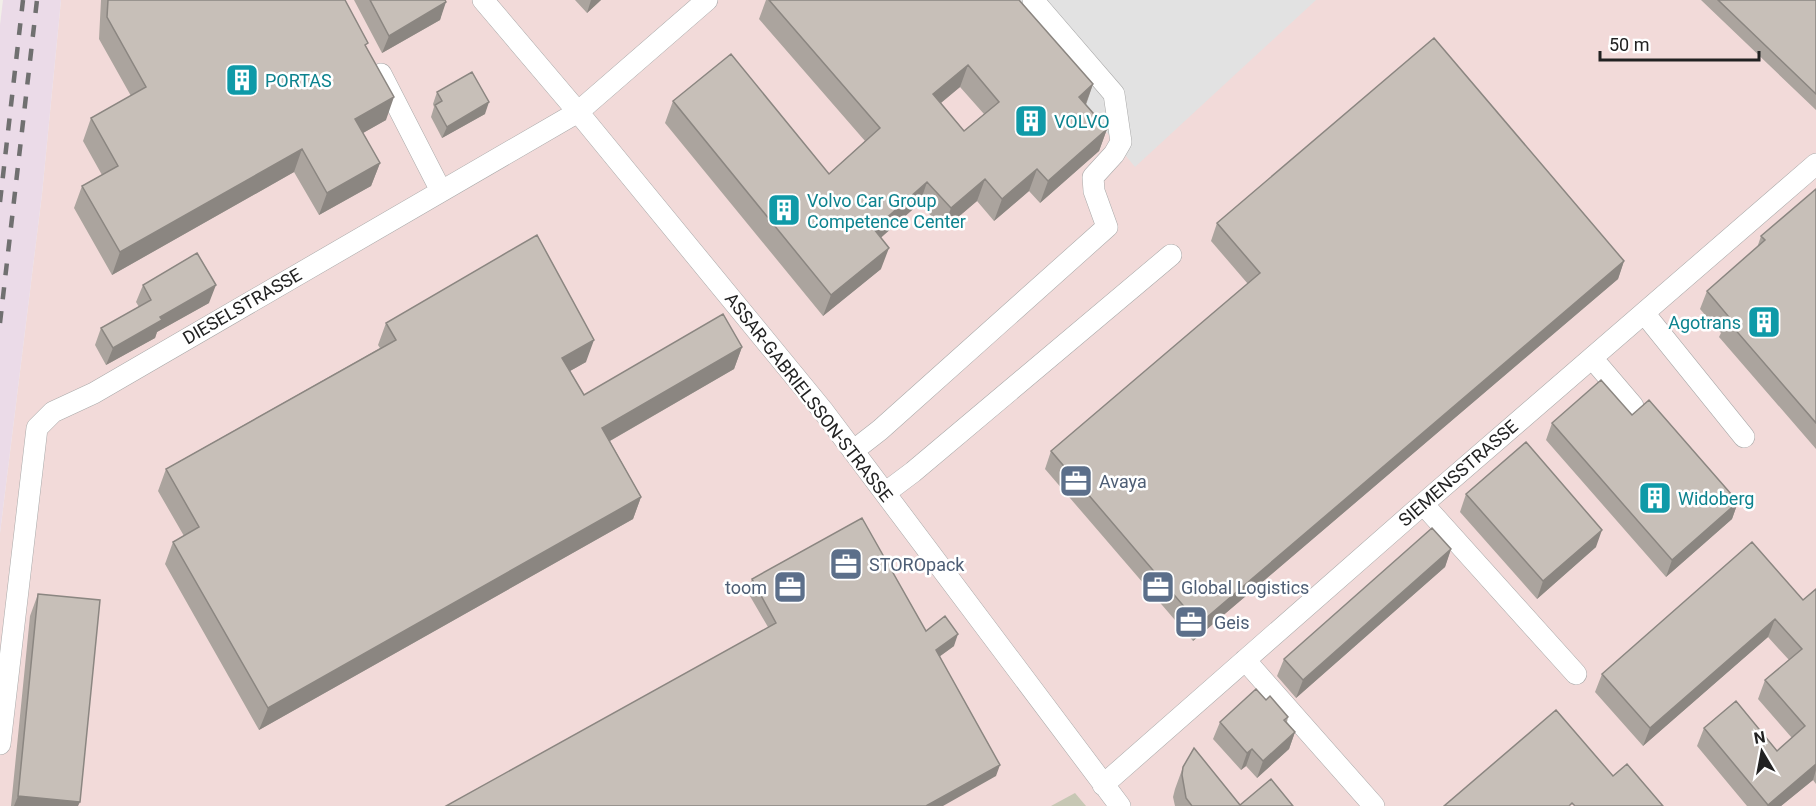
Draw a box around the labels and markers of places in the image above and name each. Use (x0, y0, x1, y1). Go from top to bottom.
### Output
building icon: PORTAS (224, 62, 260, 98)
place label: PORTAS (265, 70, 332, 91)
building icon: VOLVO (1013, 103, 1049, 139)
place label: VOLVO (1054, 111, 1110, 132)
place label: Volvo Car Group Competence Center (807, 190, 966, 232)
building icon: Volvo Car Group Competence Center (766, 192, 802, 228)
building icon: Agotrans (1746, 304, 1782, 340)
place label: Agotrans (1668, 312, 1741, 333)
office icon: Avaya (1058, 463, 1094, 499)
place label: Avaya (1099, 471, 1147, 492)
building icon: Widoberg (1637, 480, 1673, 516)
place label: Widoberg (1678, 488, 1754, 509)
office icon: STOROpack (828, 546, 864, 582)
place label: STOROpack (869, 554, 965, 575)
office icon: toom (772, 569, 808, 605)
office icon: Global Logistics (1140, 569, 1176, 605)
place label: toom (725, 577, 767, 598)
place label: Global Logistics (1181, 577, 1309, 598)
office icon: Geis (1173, 604, 1209, 640)
place label: Geis (1214, 612, 1249, 633)

